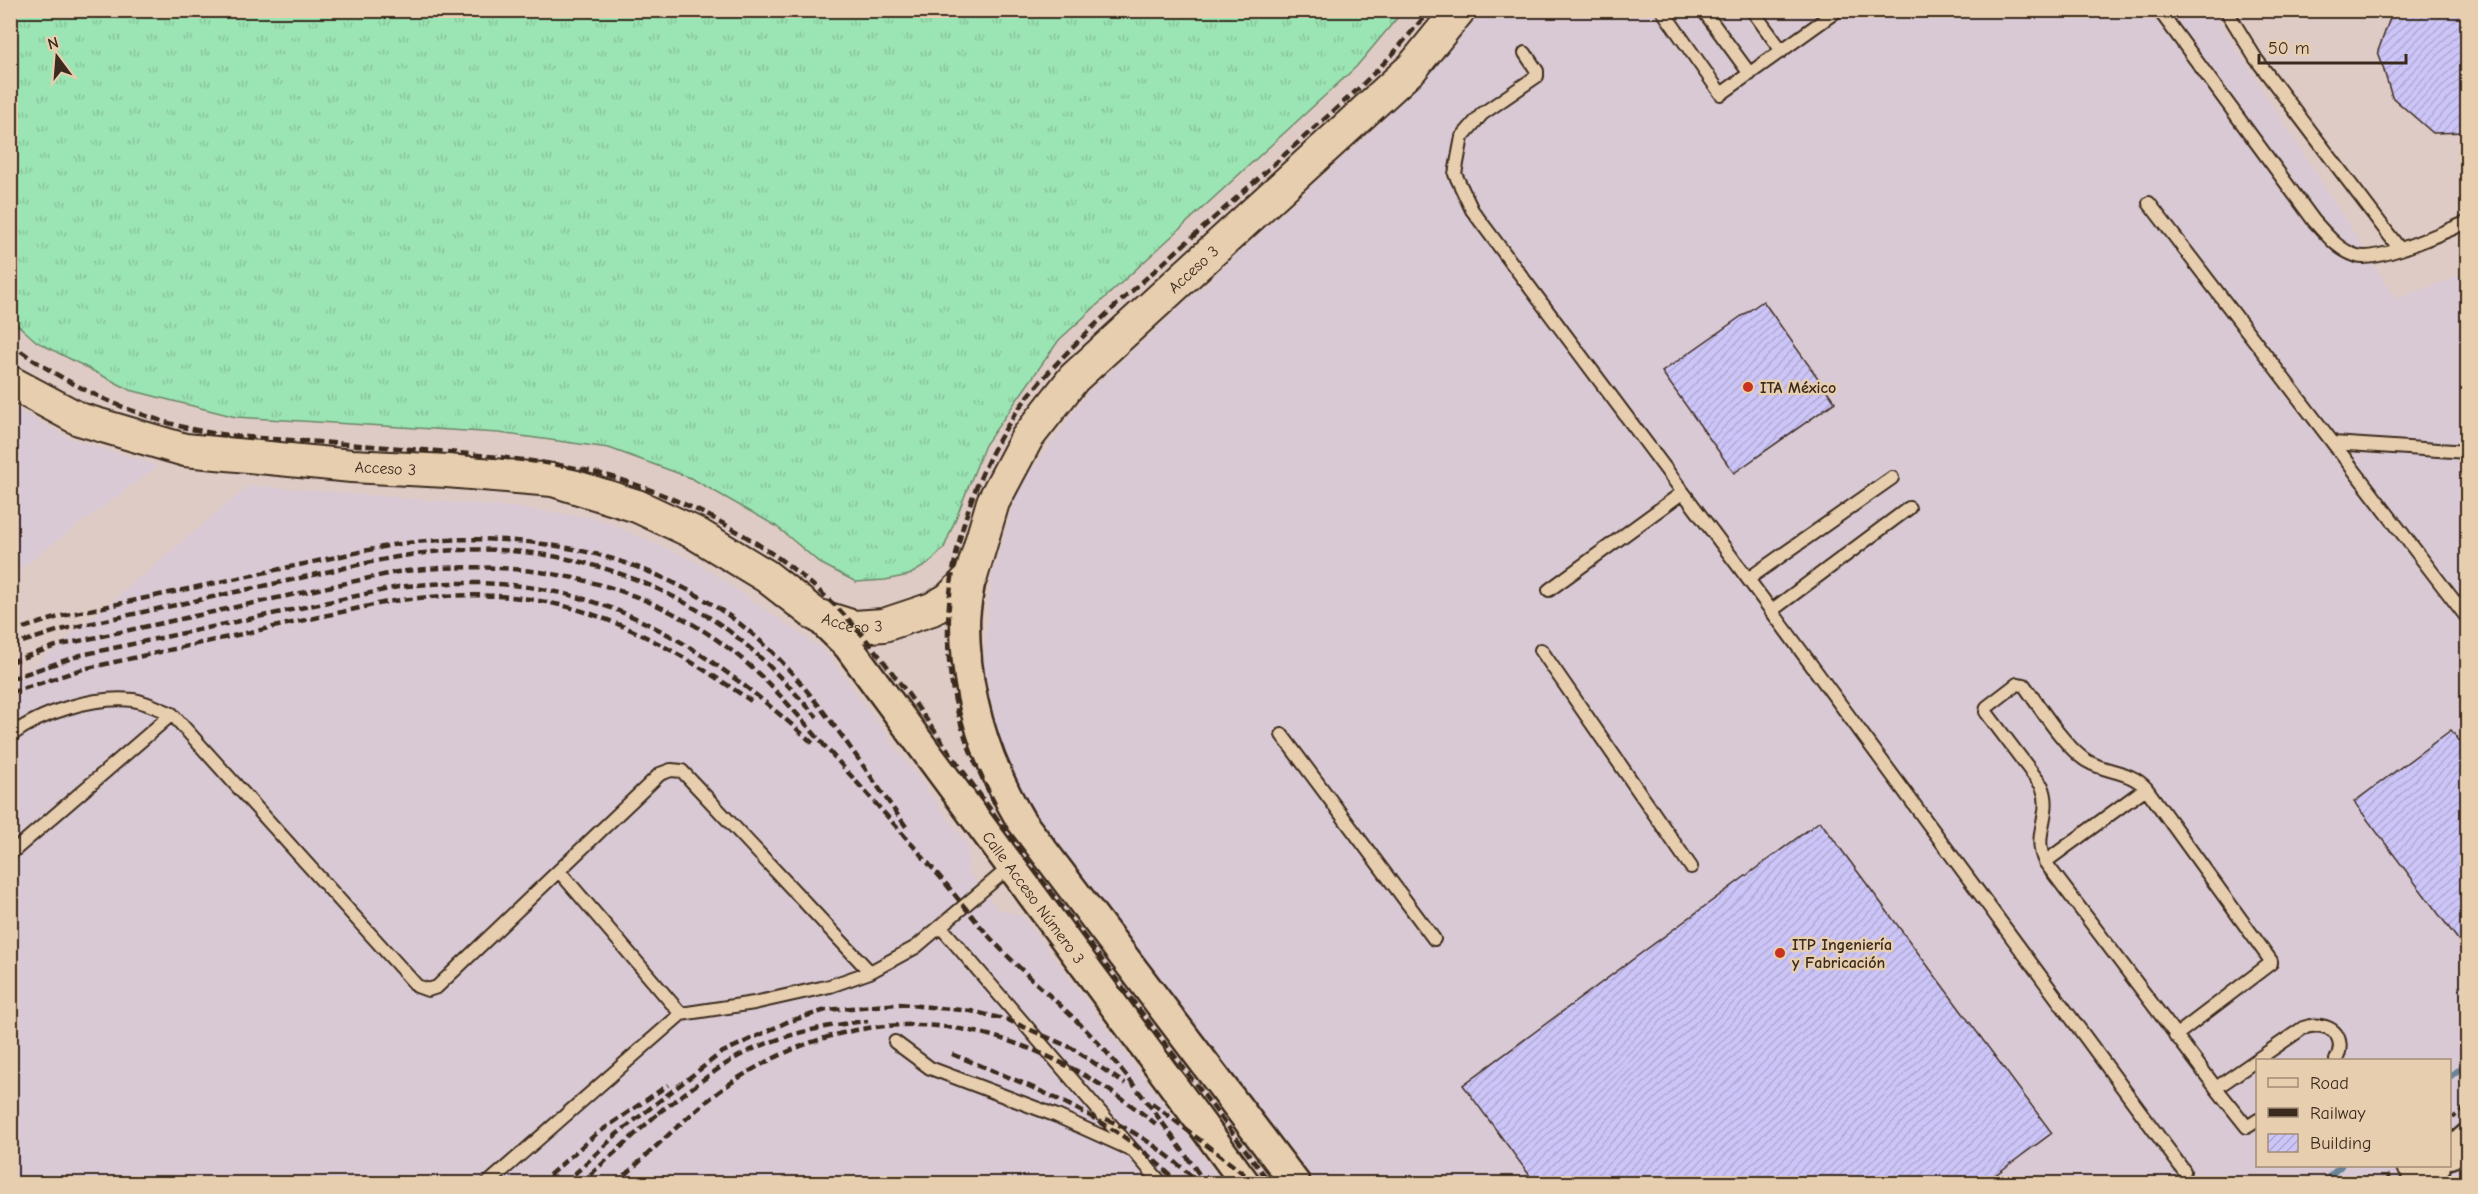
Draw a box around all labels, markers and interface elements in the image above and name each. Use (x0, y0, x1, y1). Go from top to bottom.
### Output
north arrow (27, 27, 87, 87)
scale bar (2259, 27, 2406, 65)
text: N (46, 33, 61, 54)
text: 50 m (2268, 38, 2310, 59)
street label: Acceso 3 (1165, 242, 1222, 297)
place label: ITA México (1760, 379, 1836, 397)
marker: ITA México (1741, 380, 1755, 394)
street label: Acceso 3 (354, 458, 416, 479)
street label: Acceso 3 (820, 609, 883, 637)
street label: Calle Acceso Número 3 (978, 828, 1088, 967)
place label: ITP Ingeniería y Fabricación (1792, 936, 1892, 972)
marker: ITP Ingeniería y Fabricación (1773, 946, 1787, 960)
legend (2256, 1059, 2451, 1167)
text: Road (2310, 1073, 2349, 1094)
text: Railway (2310, 1103, 2367, 1124)
text: Building (2310, 1133, 2372, 1154)

